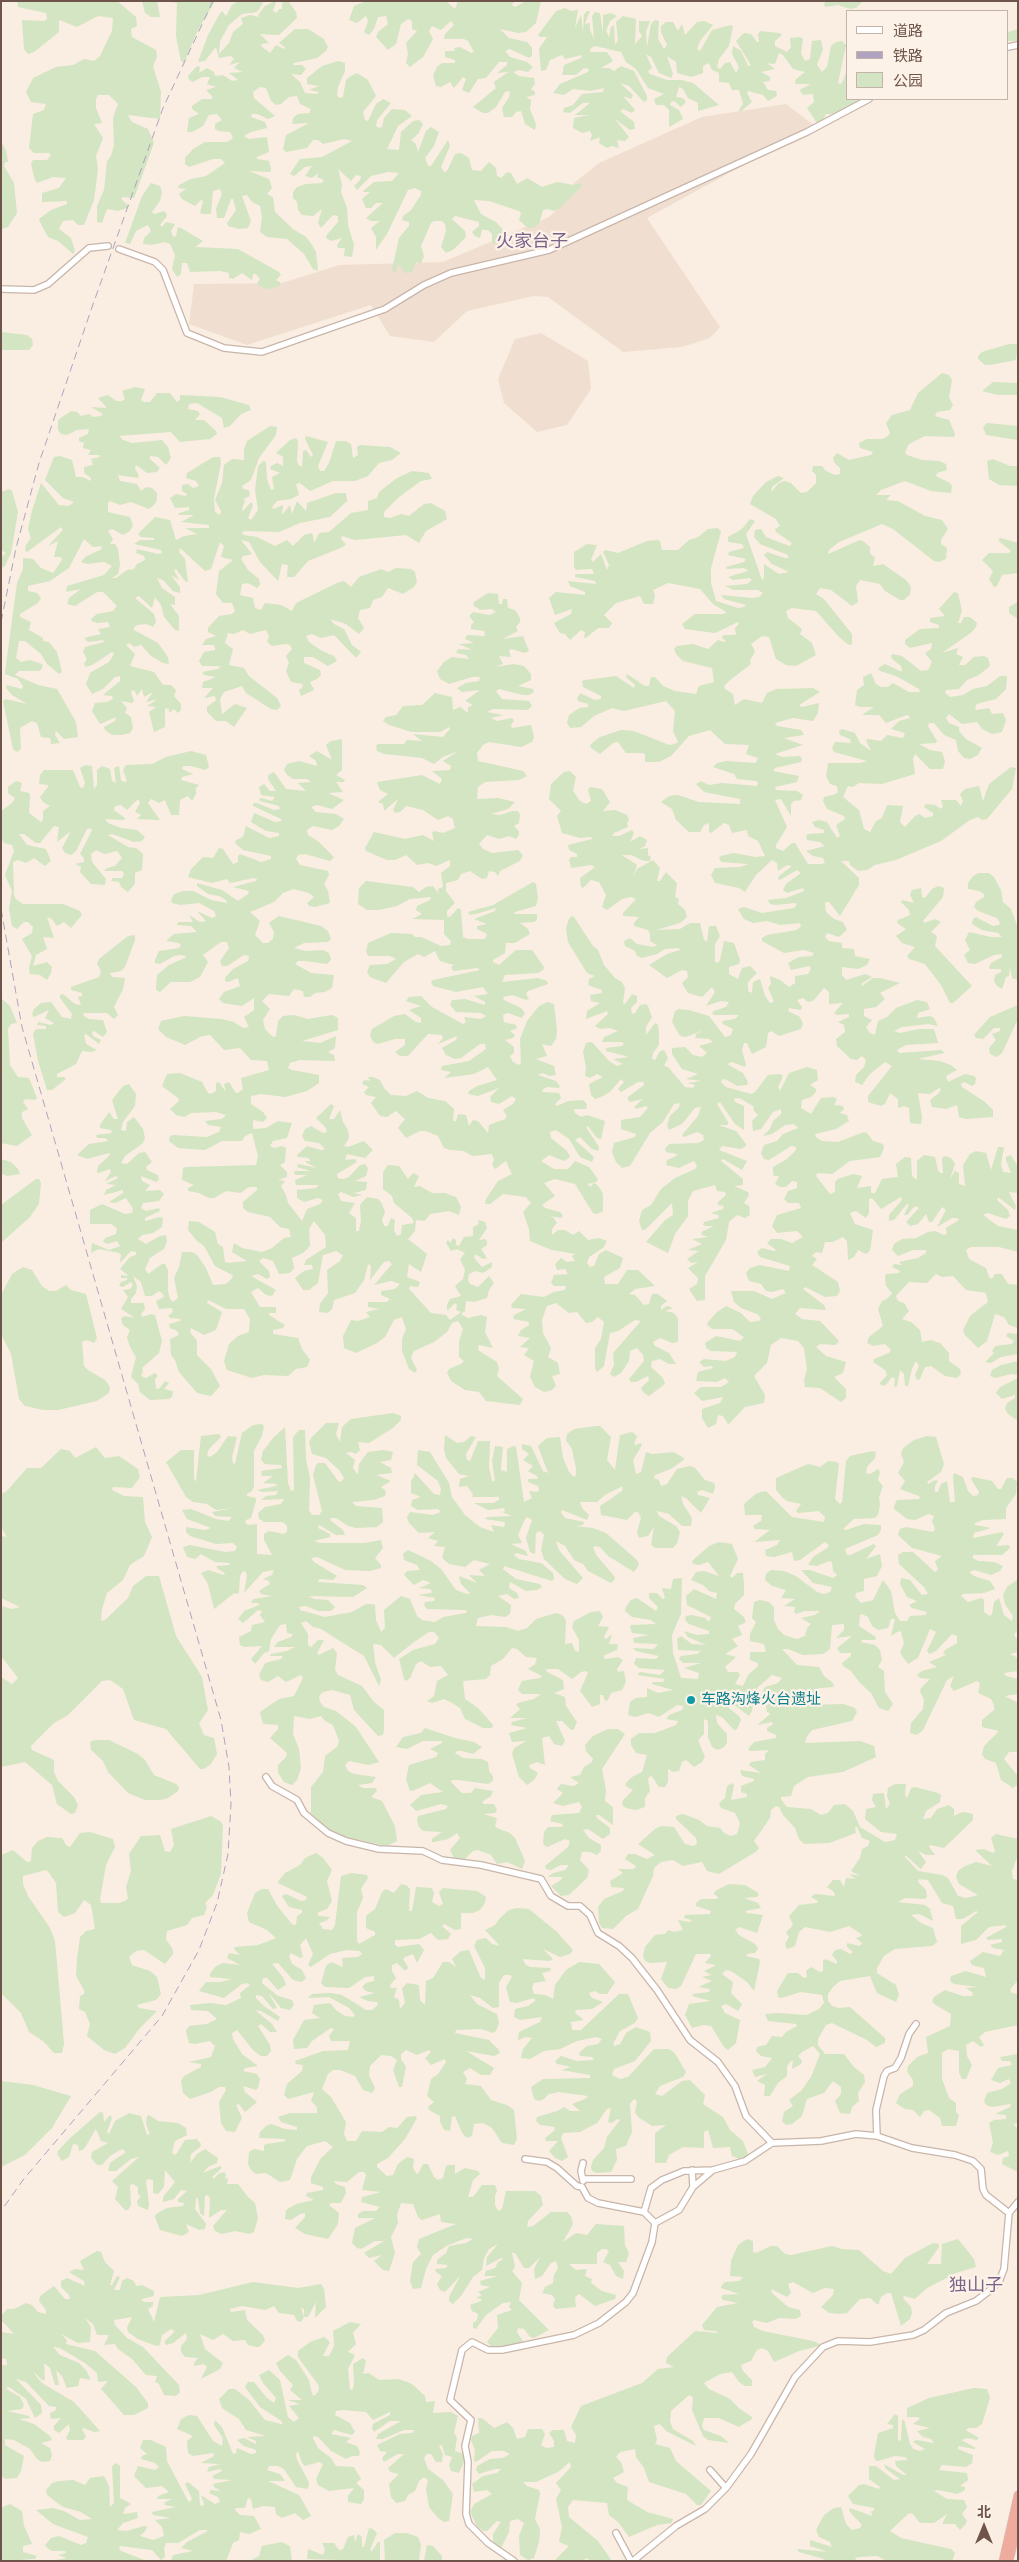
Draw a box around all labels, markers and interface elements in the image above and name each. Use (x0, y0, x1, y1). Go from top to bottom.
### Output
legend (846, 10, 1009, 100)
text: 道路 (893, 21, 923, 40)
text: 铁路 (893, 46, 923, 65)
text: 公园 (893, 71, 923, 90)
district label: 火家台子 (496, 231, 568, 253)
place label: 车路沟烽火台遗址 (701, 1691, 821, 1709)
marker: 车路沟烽火台遗址 (685, 1694, 697, 1706)
district label: 独山子 (949, 2275, 1003, 2297)
north arrow (959, 2502, 1009, 2552)
text: 北 (977, 2503, 991, 2521)

